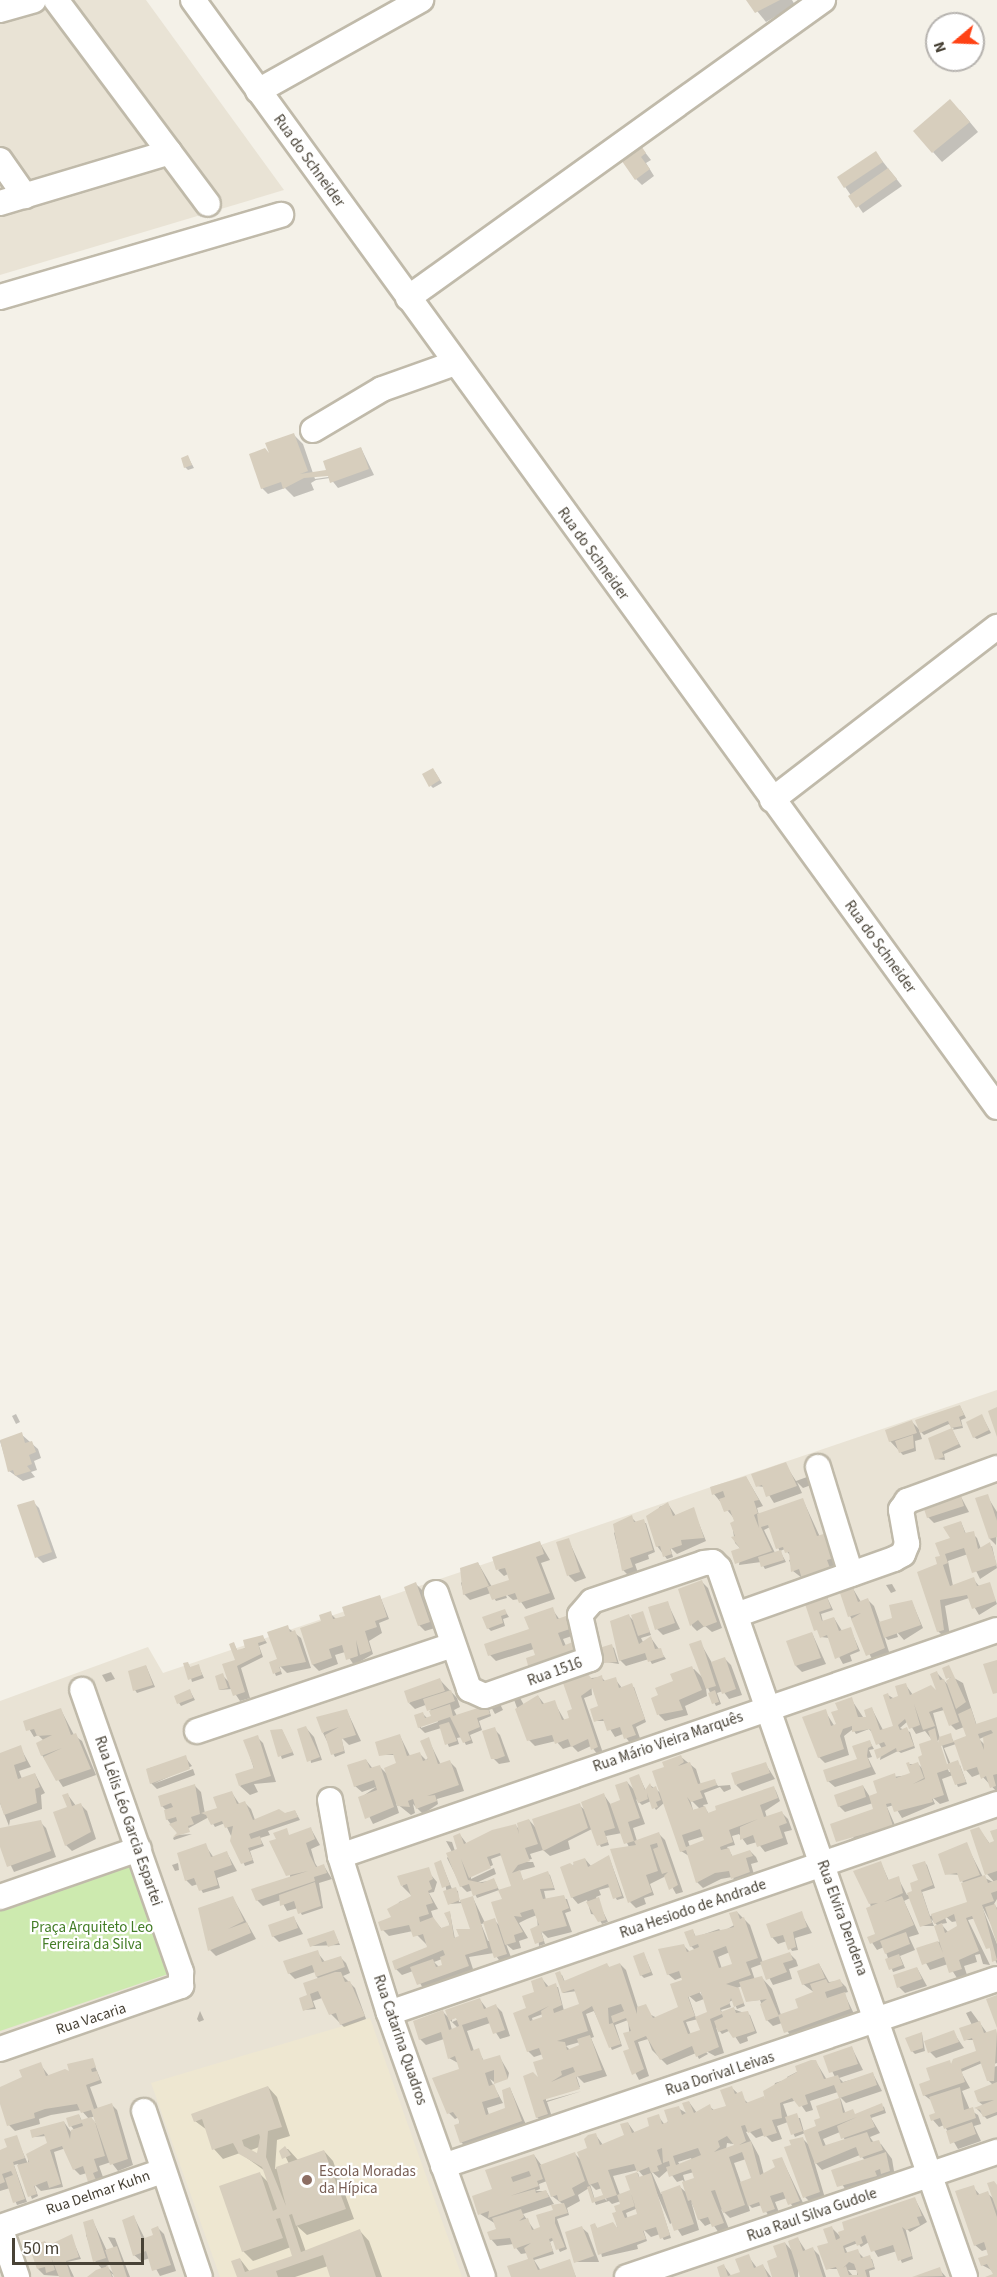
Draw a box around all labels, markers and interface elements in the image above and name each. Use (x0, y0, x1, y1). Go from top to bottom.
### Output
north arrow (925, 12, 985, 72)
text: N (928, 39, 952, 56)
street label: Rua do Schneider (269, 111, 349, 211)
street label: Rua do Schneider (553, 504, 633, 604)
street label: Rua do Schneider (840, 897, 920, 997)
street label: Rua 1516 (525, 1654, 585, 1690)
street label: Rua Mário Vieira Marquês (591, 1708, 745, 1776)
street label: Rua Lélis Léo Garcia Espartei (90, 1734, 166, 1908)
street label: Rua Elvira Dendena (813, 1858, 871, 1978)
street label: Rua Hesiodo de Andrade (617, 1875, 769, 1943)
park label: Praça Arquiteto Leo Ferreira da Silva (31, 1918, 153, 1953)
street label: Rua Catarina Quadros (369, 1972, 431, 2108)
street label: Rua Vacaria (54, 1999, 128, 2039)
street label: Rua Dorival Leivas (663, 2048, 777, 2100)
place label: Escola Moradas da Hípica (319, 2162, 416, 2197)
street label: Rua Delmar Kuhn (44, 2167, 152, 2219)
marker: Escola Moradas da Hípica (300, 2173, 314, 2187)
street label: Rua Raul Silva Gudole (745, 2184, 879, 2246)
scale bar (15, 2226, 147, 2264)
text: 50 m (23, 2236, 59, 2261)

